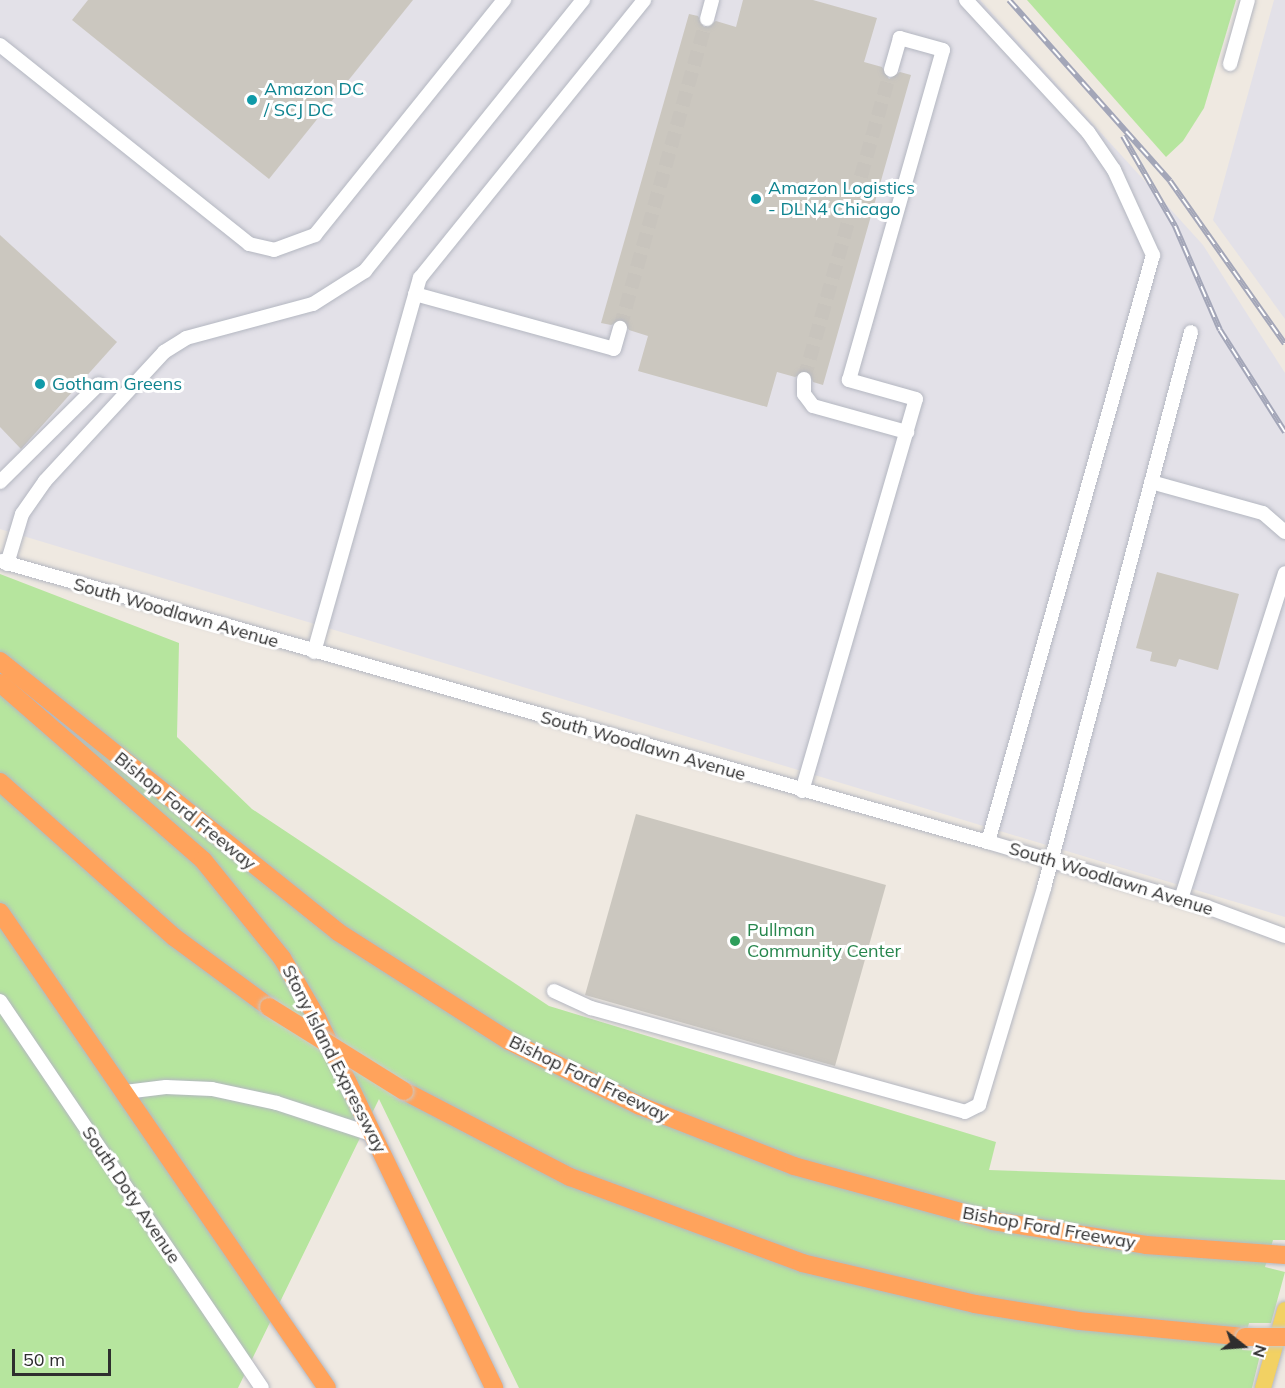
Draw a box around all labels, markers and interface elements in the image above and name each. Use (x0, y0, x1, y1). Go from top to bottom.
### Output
place label: Amazon DC / SCJ DC (264, 79, 364, 122)
marker: Amazon DC / SCJ DC (245, 93, 259, 107)
place label: Amazon Logistics - DLN4 Chicago (768, 178, 915, 220)
marker: Amazon Logistics - DLN4 Chicago (749, 192, 763, 206)
place label: Gotham Greens (52, 373, 182, 395)
marker: Gotham Greens (33, 377, 47, 391)
street label: South Woodlawn Avenue (71, 573, 281, 653)
street label: South Woodlawn Avenue (538, 706, 748, 786)
street label: Bishop Ford Freeway (110, 747, 260, 875)
street label: South Woodlawn Avenue (1006, 838, 1216, 920)
place label: Pullman Community Center (747, 920, 901, 962)
marker: Pullman Community Center (728, 934, 742, 948)
street label: Stony Island Expressway (277, 962, 391, 1156)
street label: Bishop Ford Freeway (505, 1031, 673, 1127)
street label: South Doty Avenue (77, 1122, 185, 1268)
street label: Bishop Ford Freeway (961, 1202, 1137, 1254)
north arrow (1213, 1316, 1273, 1376)
scale bar (15, 1337, 114, 1375)
text: N (1249, 1343, 1272, 1360)
text: 50 m (23, 1348, 65, 1371)

